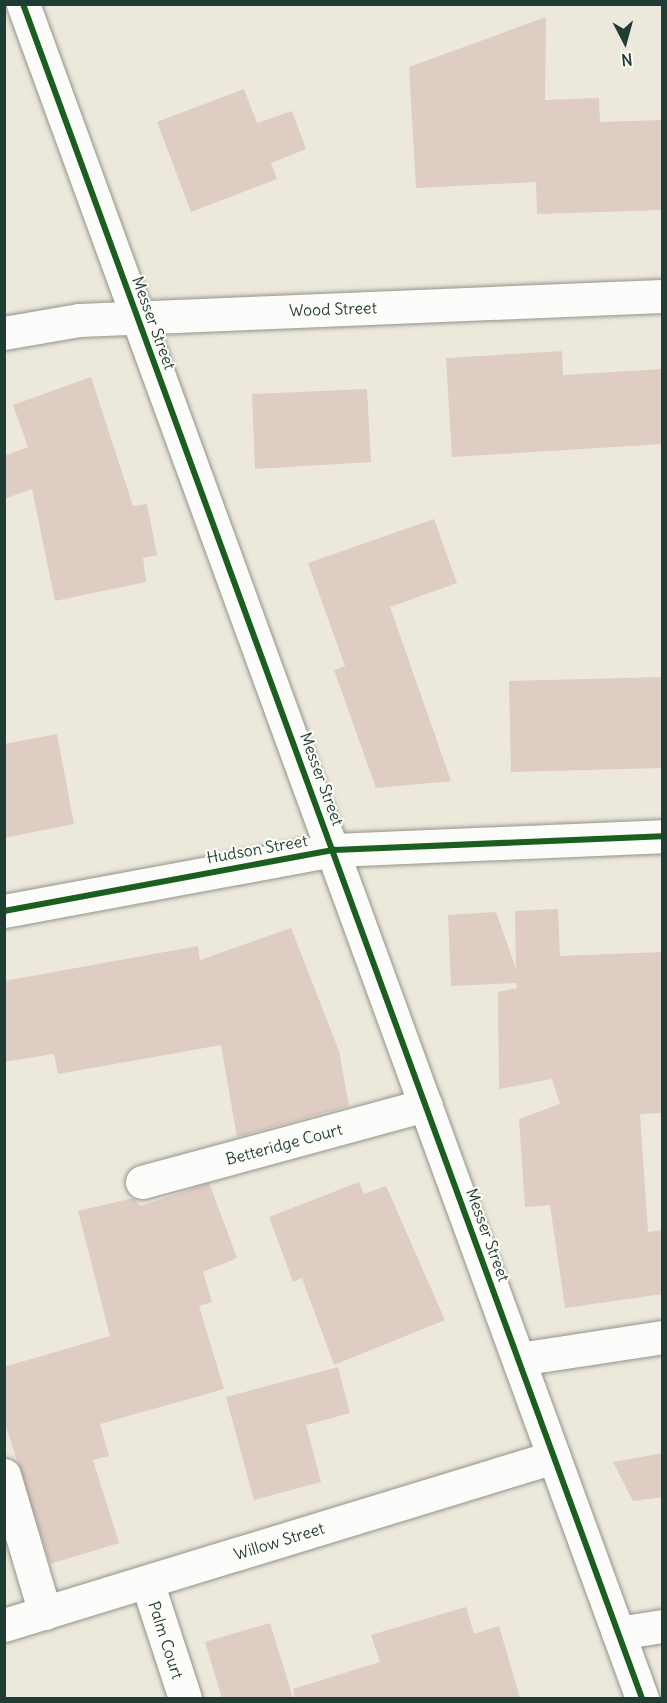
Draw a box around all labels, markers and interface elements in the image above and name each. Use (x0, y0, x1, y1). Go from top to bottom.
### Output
north arrow (595, 12, 655, 72)
text: N (620, 49, 633, 70)
street label: Messer Street (128, 274, 180, 372)
street label: Wood Street (289, 298, 377, 320)
street label: Messer Street (296, 730, 348, 828)
street label: Hudson Street (205, 831, 309, 867)
street label: Betteridge Court (224, 1119, 344, 1169)
street label: Messer Street (462, 1186, 514, 1284)
street label: Willow Street (232, 1518, 326, 1564)
street label: Palm Court (144, 1599, 188, 1681)

